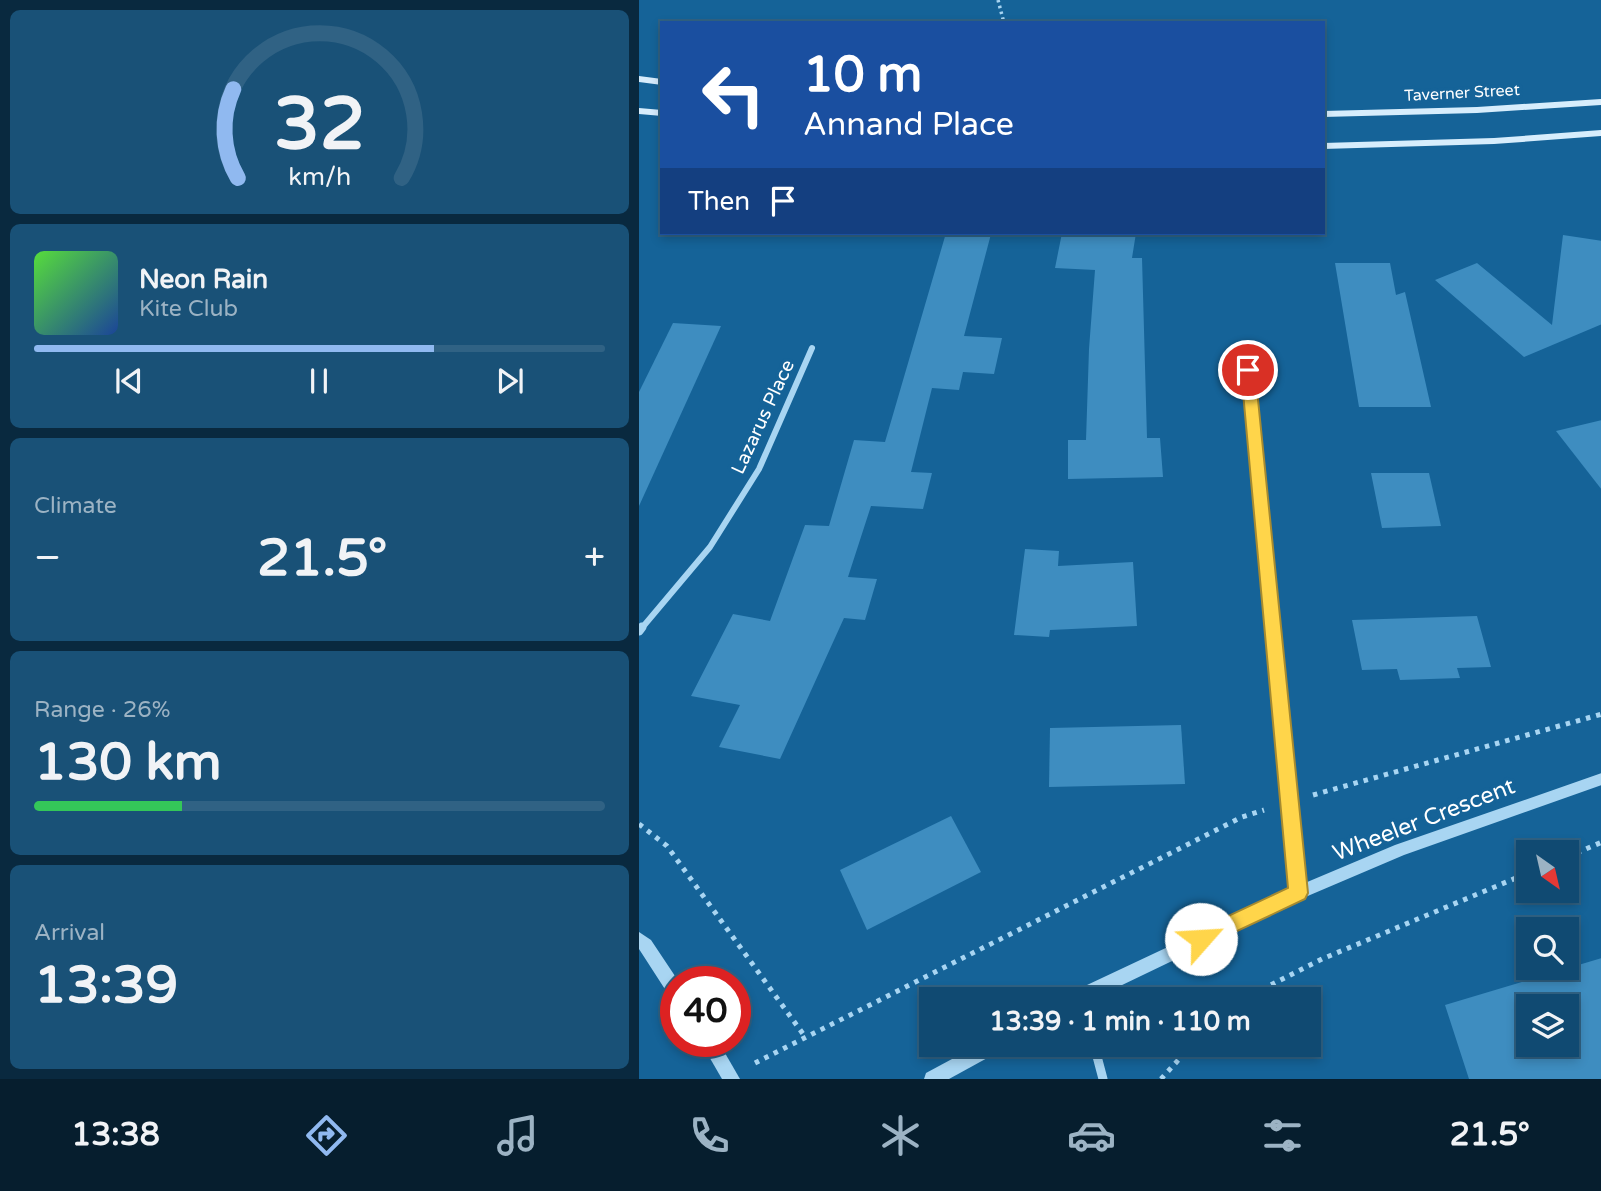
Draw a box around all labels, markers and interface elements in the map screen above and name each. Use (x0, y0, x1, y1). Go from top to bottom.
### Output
text: 10 m (803, 46, 922, 105)
icon: left (688, 49, 779, 140)
street label: Taverner Street (1404, 80, 1520, 106)
text: 32 (274, 81, 365, 169)
text: Annand Place (803, 106, 1014, 144)
text: km/h (288, 162, 351, 192)
icon: arrive (764, 182, 802, 220)
text: Then (688, 186, 750, 217)
text: Neon Rain (139, 264, 268, 295)
text: Kite Club (139, 295, 238, 323)
pin (1218, 340, 1278, 400)
icon: arrive (1229, 351, 1267, 389)
street label: Lazarus Place (727, 356, 799, 478)
icon: previous (110, 362, 148, 400)
icon: pause (300, 362, 338, 400)
icon: next (491, 362, 529, 400)
text: Climate (34, 492, 117, 520)
text: 21.5° (257, 527, 387, 590)
text: − (34, 535, 61, 581)
text: + (584, 535, 605, 581)
text: Range · 26% (34, 696, 170, 724)
text: 130 km (34, 731, 222, 794)
street label: Wheeler Crescent (1329, 772, 1519, 868)
north arrow (1516, 840, 1579, 903)
map controls (1516, 840, 1579, 1057)
position arrow (1164, 902, 1238, 976)
button: search (1516, 917, 1579, 980)
text: Arrival (34, 919, 105, 947)
text: 13:39 (34, 954, 178, 1017)
speed limit sign: 40 (660, 966, 751, 1057)
button: layers (1516, 994, 1579, 1057)
text: 13:39 · 1 min · 110 m (989, 1006, 1251, 1037)
icon: directions (302, 1111, 351, 1160)
icon: music (493, 1111, 542, 1160)
icon: phone (685, 1111, 734, 1160)
icon: climate (876, 1111, 925, 1160)
icon: car (1067, 1111, 1116, 1160)
icon: filters (1258, 1111, 1307, 1160)
text: 13:38 (71, 1116, 160, 1154)
text: 21.5° (1450, 1116, 1530, 1154)

